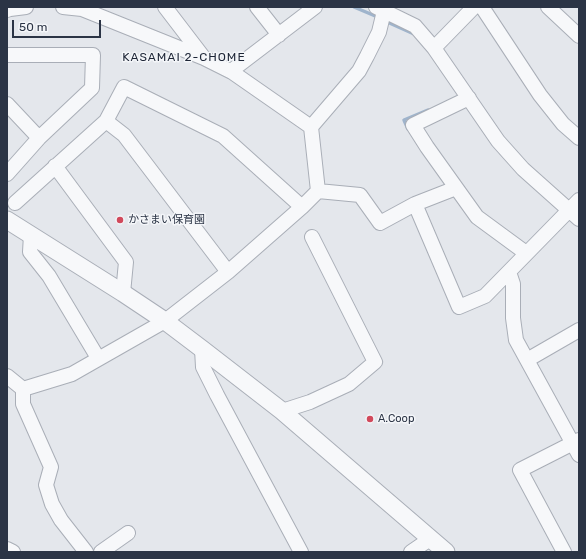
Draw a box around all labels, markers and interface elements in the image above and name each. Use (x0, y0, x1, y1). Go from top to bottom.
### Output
scale bar (14, 12, 103, 38)
text: 50 m (19, 20, 47, 34)
district label: KASAMAI 2-CHOME (122, 51, 246, 65)
place label: かさまい保育園 (128, 213, 205, 227)
marker: かさまい保育園 (115, 215, 125, 225)
place label: A.Coop (378, 412, 414, 426)
marker: A.Coop (365, 414, 375, 424)

